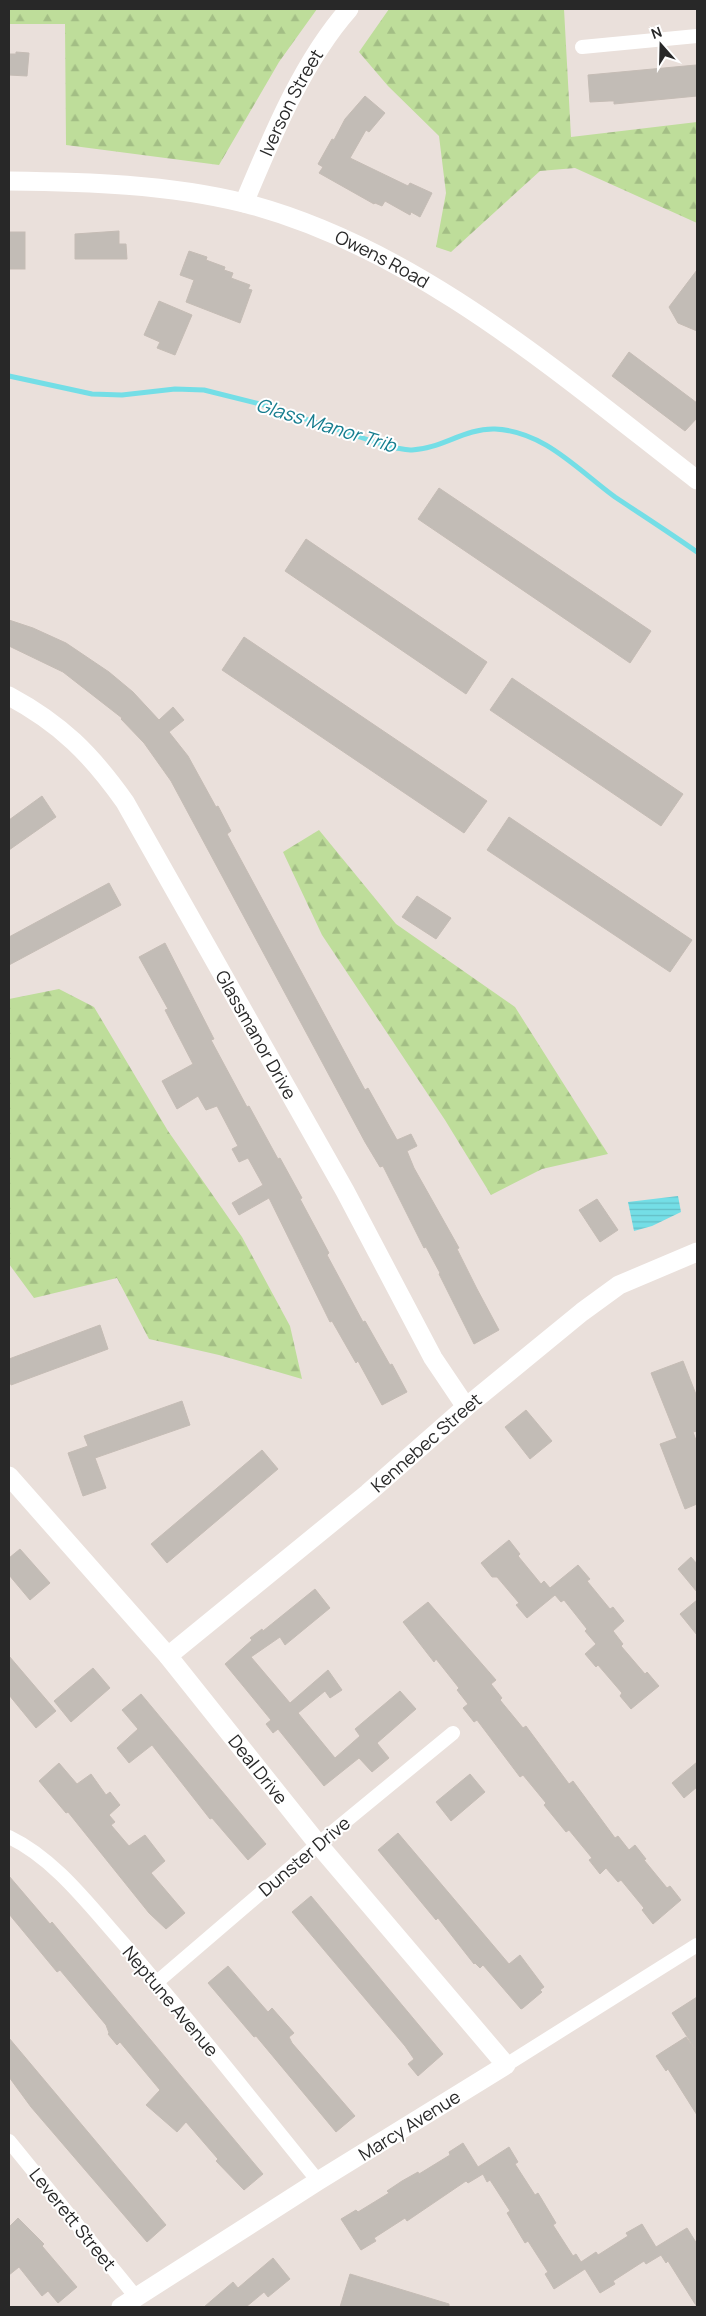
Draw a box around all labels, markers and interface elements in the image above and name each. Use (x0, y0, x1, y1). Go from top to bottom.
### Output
north arrow (636, 20, 686, 70)
text: N (648, 22, 664, 43)
street label: Iverson Street (254, 44, 328, 159)
street label: Owens Road (331, 224, 434, 293)
water label: Glass Manor Trib (253, 391, 401, 459)
street label: Glassmanor Drive (211, 966, 303, 1103)
street label: Kennebec Street (365, 1387, 486, 1497)
street label: Deal Drive (223, 1730, 293, 1809)
street label: Dunster Drive (253, 1811, 355, 1901)
street label: Neptune Avenue (118, 1941, 224, 2061)
street label: Marcy Avenue (354, 2084, 464, 2166)
street label: Leverett Street (24, 2163, 122, 2275)

